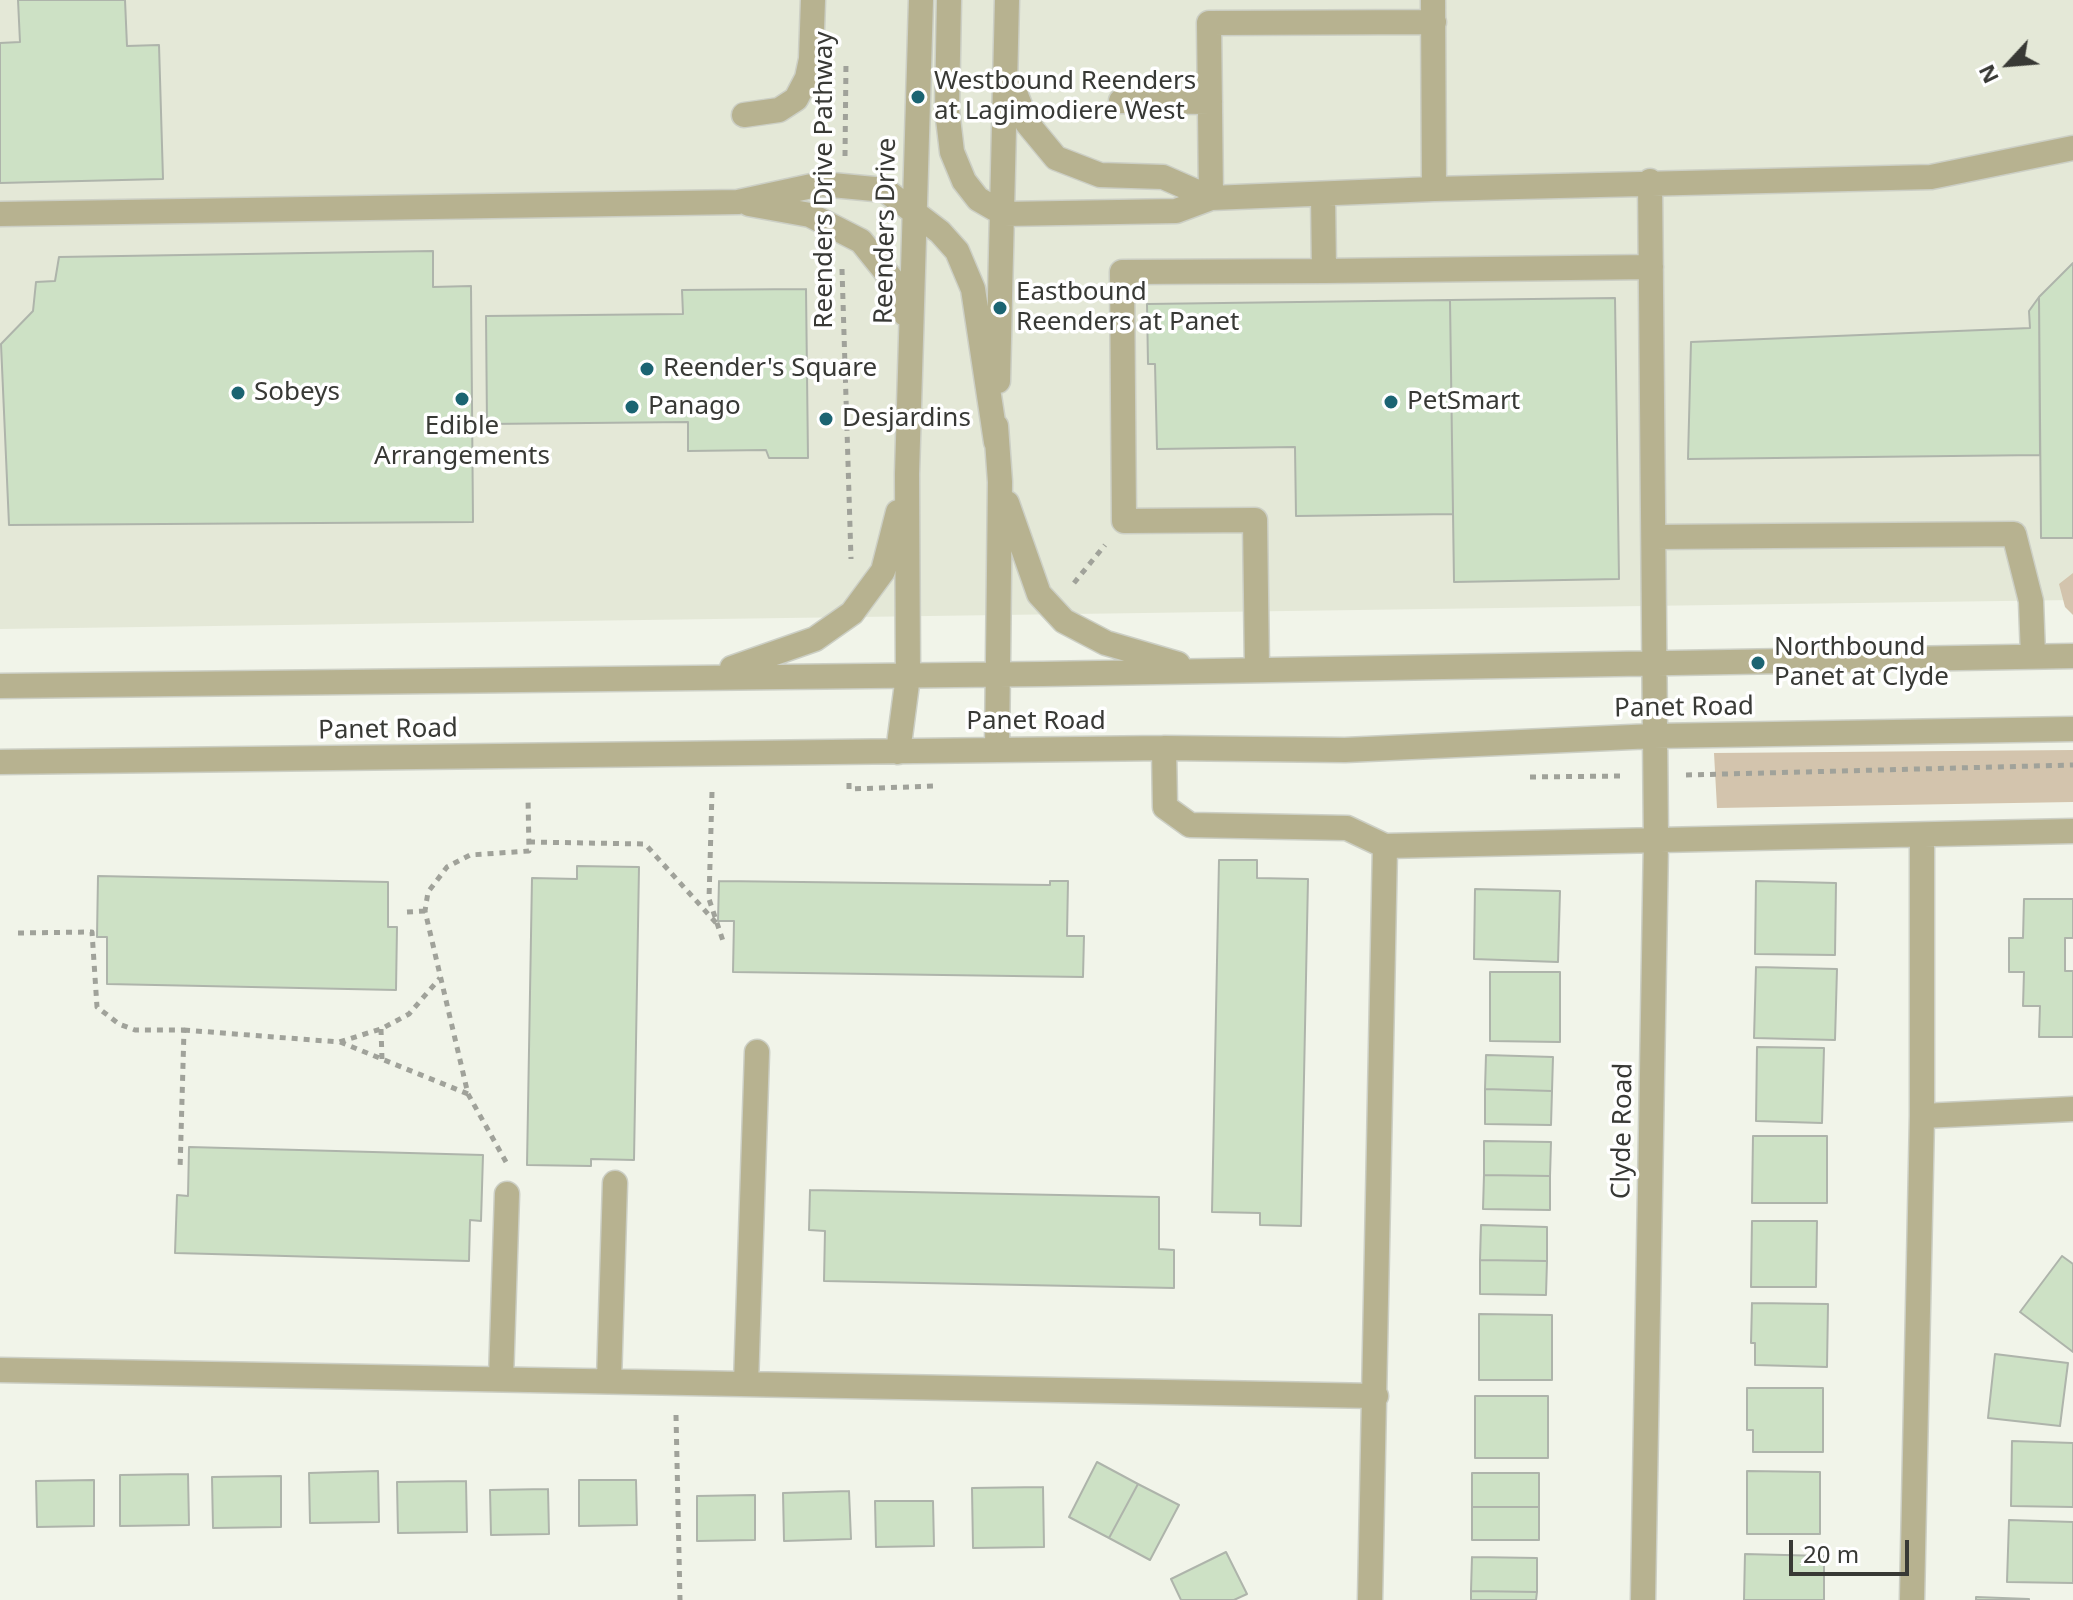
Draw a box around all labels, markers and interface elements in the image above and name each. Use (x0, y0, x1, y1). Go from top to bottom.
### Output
north arrow (1969, 24, 2049, 104)
street label: Reenders Drive Pathway (809, 31, 841, 329)
text: N (1970, 60, 2005, 89)
place label: Westbound Reenders at Lagimodiere West (934, 66, 1196, 128)
marker: Westbound Reenders at Lagimodiere West (909, 88, 927, 106)
street label: Reenders Drive (869, 138, 903, 324)
place label: Eastbound Reenders at Panet (1016, 277, 1239, 338)
marker: Eastbound Reenders at Panet (991, 299, 1009, 317)
place label: Reender's Square (663, 353, 877, 385)
marker: Reender's Square (638, 360, 656, 378)
place label: Sobeys (254, 377, 340, 409)
marker: Sobeys (229, 384, 247, 402)
place label: PetSmart (1407, 386, 1520, 418)
marker: Edible Arrangements (453, 390, 471, 408)
place label: Panago (648, 391, 741, 423)
marker: PetSmart (1382, 393, 1400, 411)
marker: Panago (623, 398, 641, 416)
place label: Desjardins (842, 403, 971, 435)
marker: Desjardins (817, 410, 835, 428)
place label: Edible Arrangements (374, 411, 550, 472)
place label: Northbound Panet at Clyde (1774, 632, 1949, 694)
marker: Northbound Panet at Clyde (1749, 654, 1767, 672)
street label: Panet Road (1614, 691, 1754, 725)
street label: Panet Road (966, 706, 1106, 738)
street label: Panet Road (318, 713, 458, 747)
street label: Clyde Road (1606, 1063, 1640, 1199)
scale bar (1793, 1524, 1913, 1574)
text: 20 m (1803, 1537, 1859, 1570)

